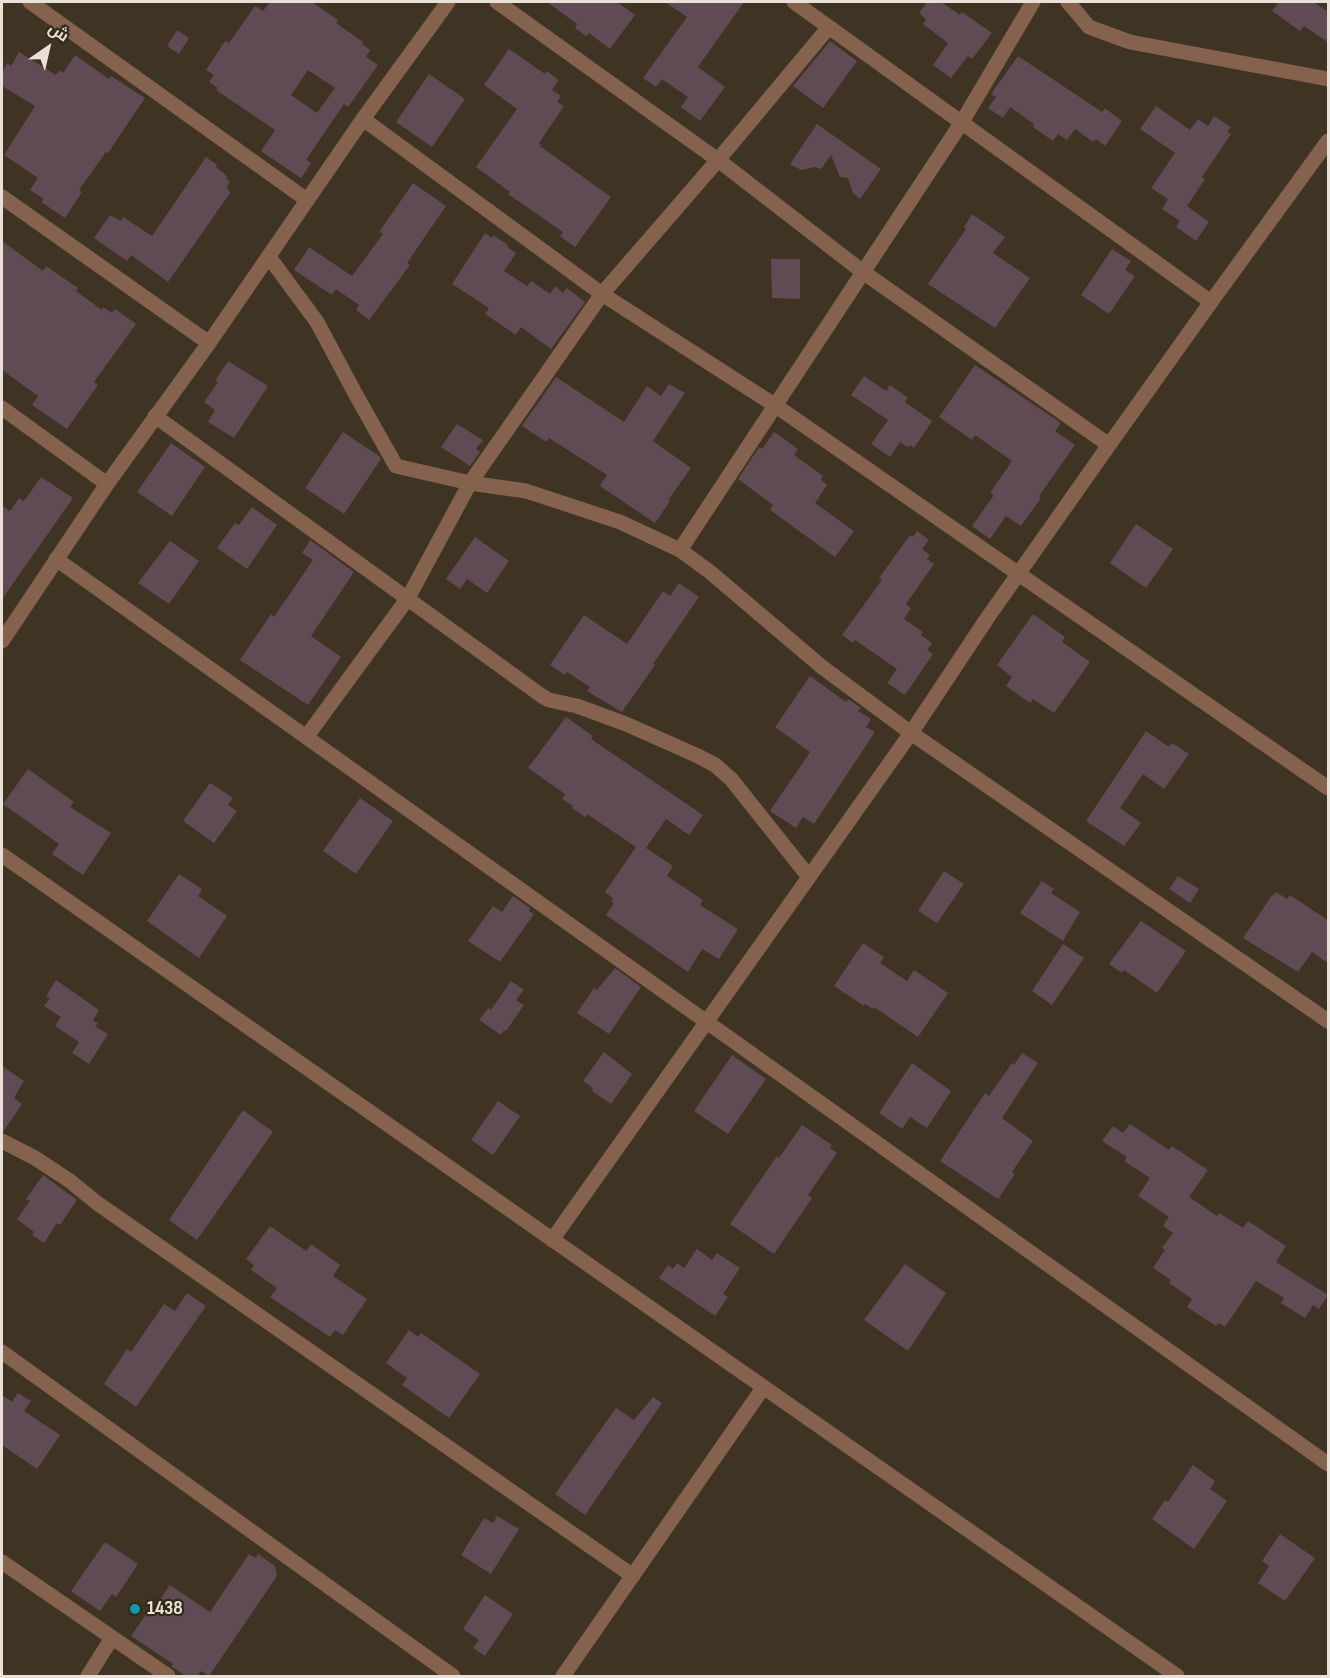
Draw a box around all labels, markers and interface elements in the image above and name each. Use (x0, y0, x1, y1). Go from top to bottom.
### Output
north arrow (18, 18, 78, 78)
text: ش (45, 19, 72, 46)
place label: 1438 (147, 1597, 183, 1621)
marker: 1438 (128, 1602, 142, 1616)

